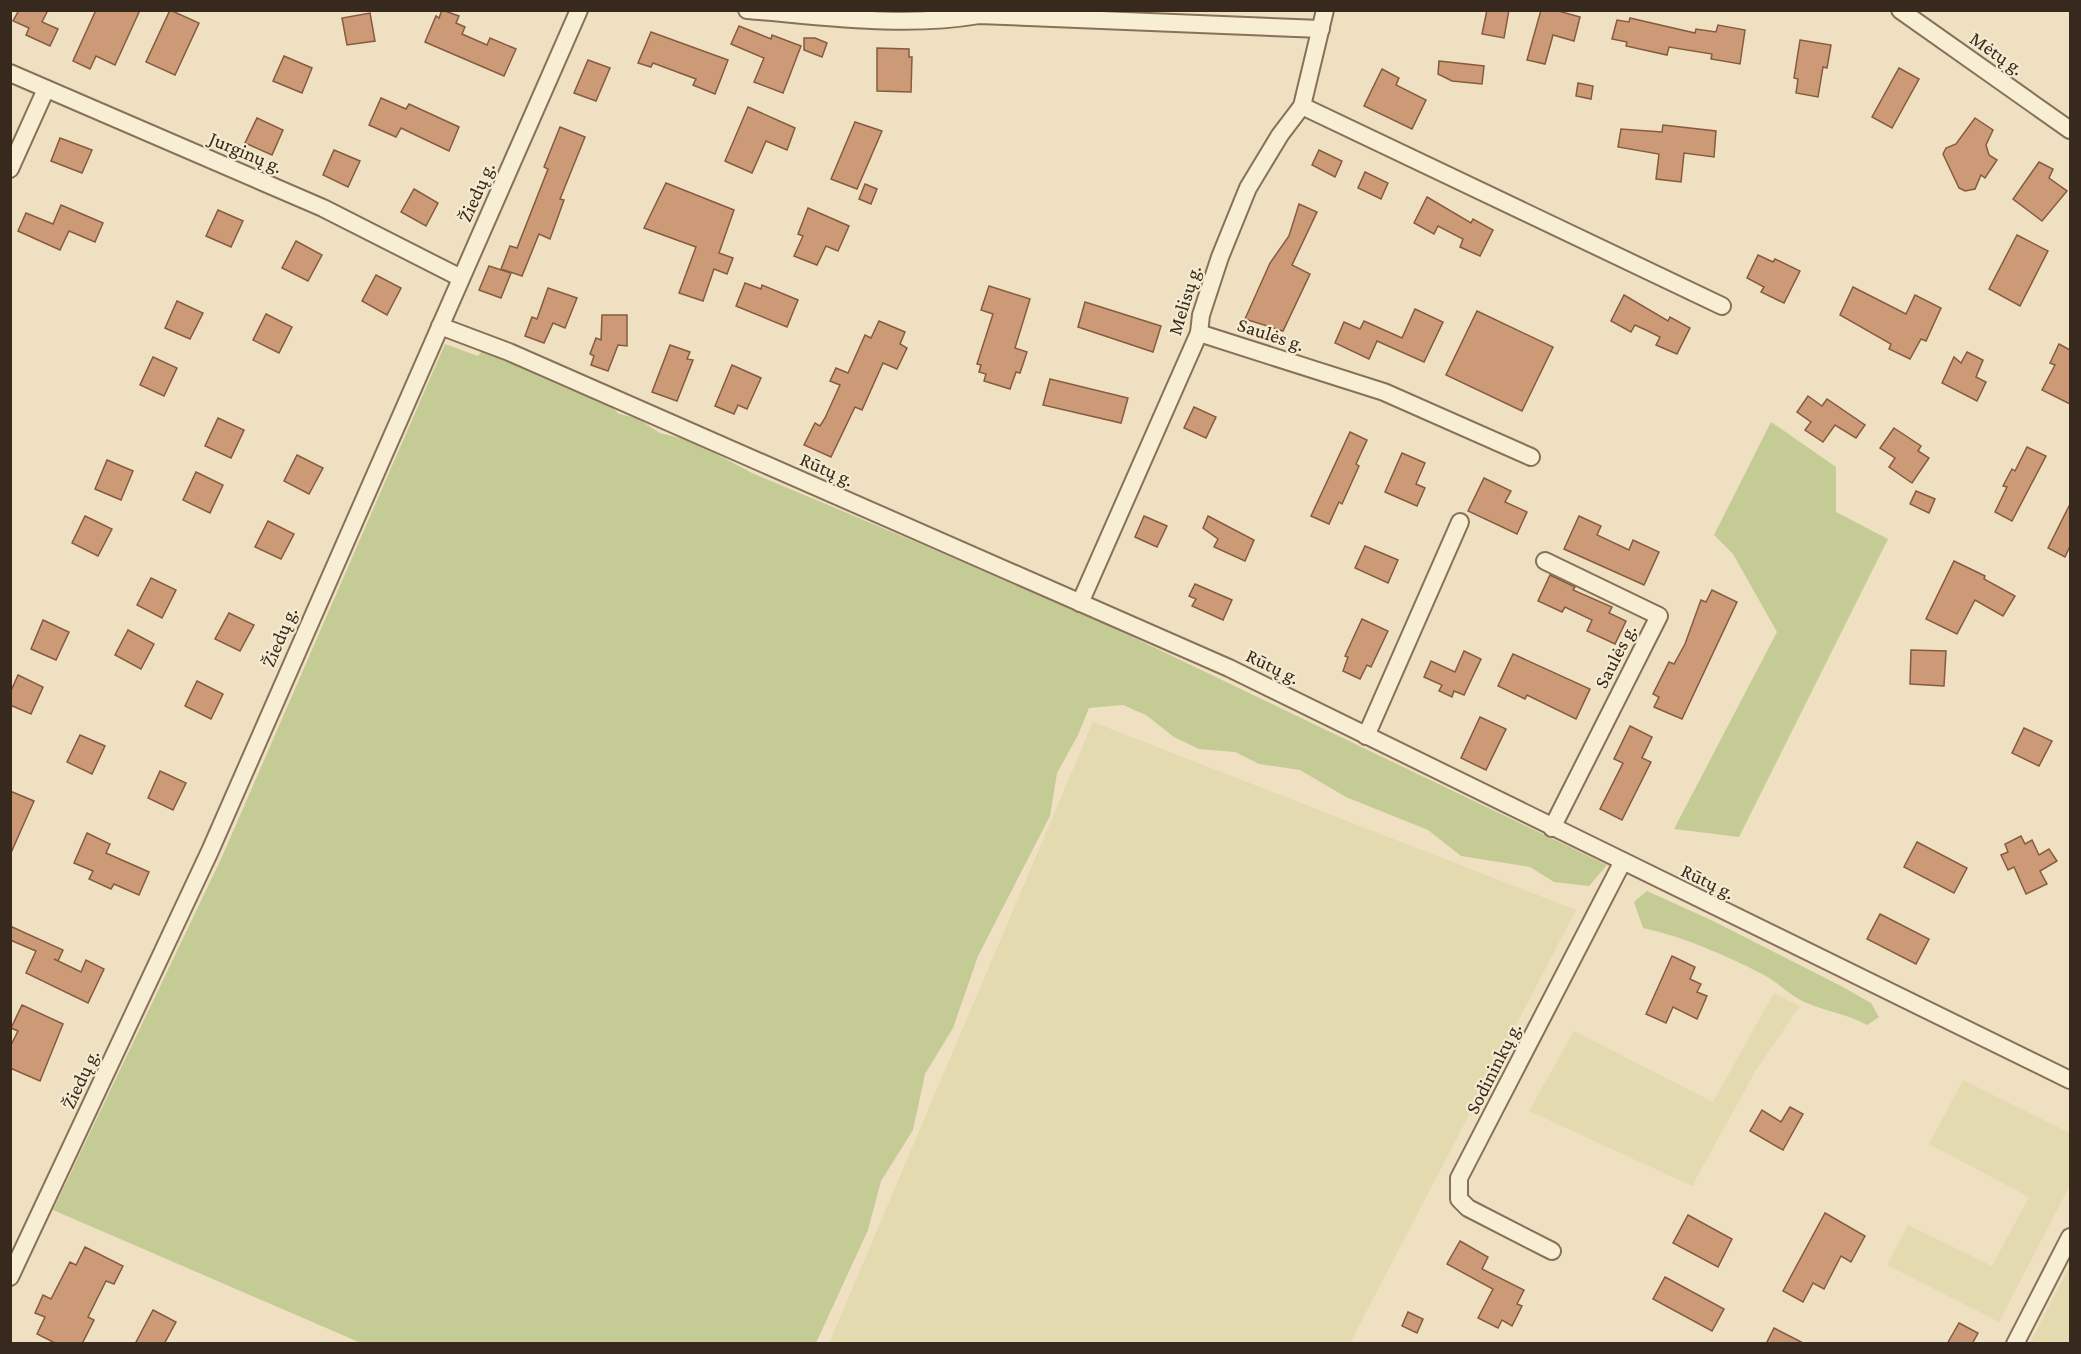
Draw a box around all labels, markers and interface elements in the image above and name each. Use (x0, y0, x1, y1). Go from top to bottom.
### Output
street label: Mėtų g. (1965, 27, 2028, 80)
street label: Jurginų g. (204, 126, 286, 178)
street label: Žiedų g. (453, 159, 500, 226)
street label: Melisų g. (1163, 262, 1206, 338)
street label: Saulės g. (1235, 313, 1307, 356)
street label: Rūtų g. (796, 447, 857, 491)
street label: Žiedų g. (257, 604, 302, 671)
street label: Saulės g. (1590, 620, 1641, 692)
street label: Rūtų g. (1242, 644, 1303, 689)
street label: Rūtų g. (1677, 859, 1738, 904)
street label: Sodininkų g. (1461, 1019, 1526, 1118)
street label: Žiedų g. (57, 1046, 104, 1113)

